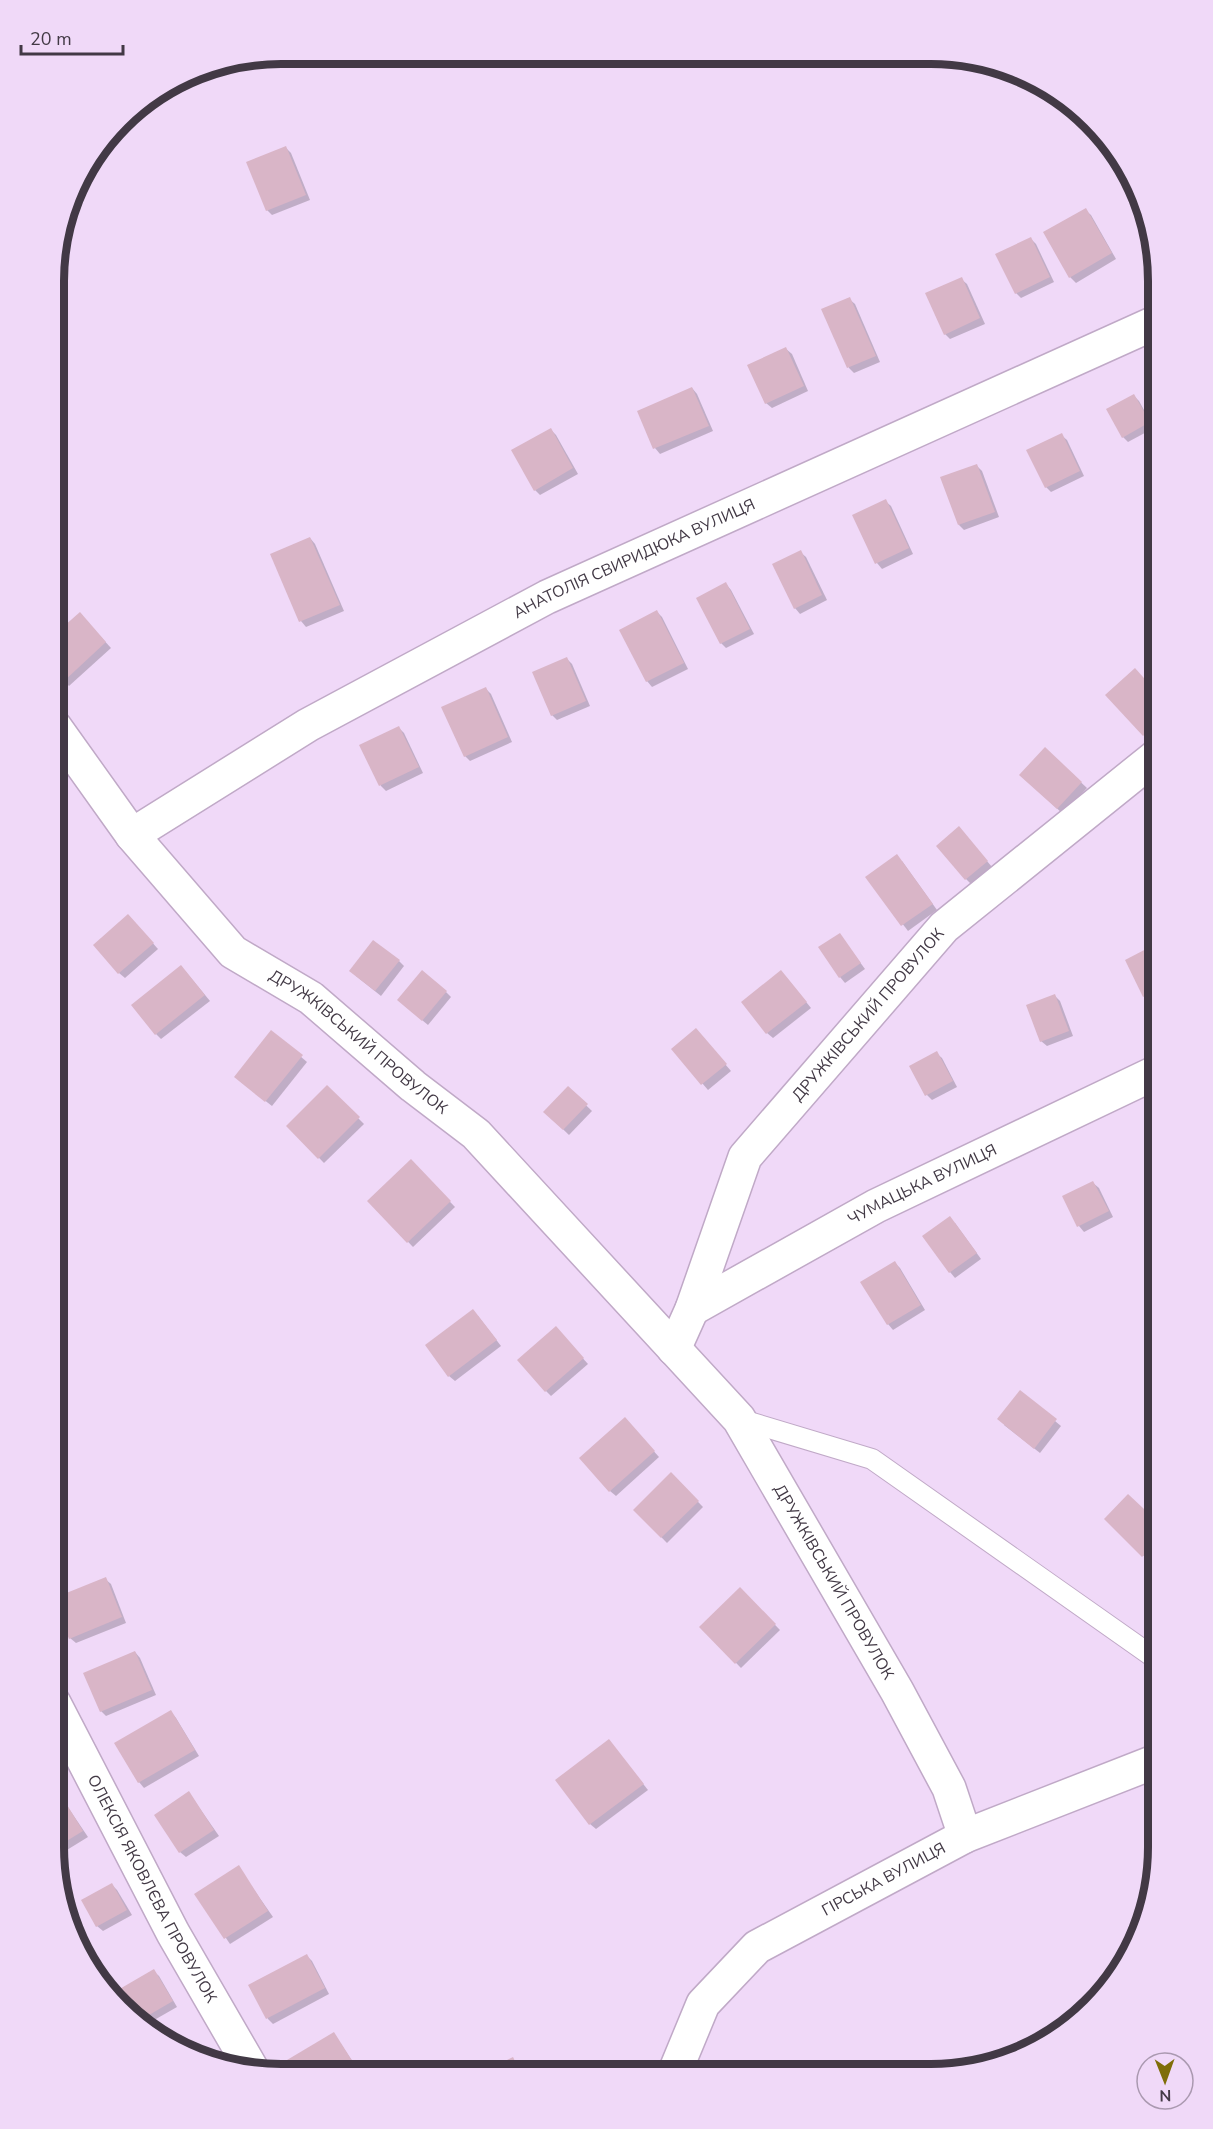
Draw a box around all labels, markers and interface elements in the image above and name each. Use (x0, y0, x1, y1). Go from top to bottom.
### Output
scale bar (21, 18, 123, 56)
text: 20 m (30, 27, 72, 51)
street label: АНАТОЛІЯ СВИРИДЮКА ВУЛИЦЯ (510, 494, 759, 624)
street label: ДРУЖКІВСЬКИЙ ПРОВУЛОК (787, 923, 950, 1106)
street label: ДРУЖКІВСЬКИЙ ПРОВУЛОК (265, 965, 453, 1120)
street label: ЧУМАЦЬКА ВУЛИЦЯ (844, 1139, 1001, 1230)
street label: ДРУЖКІВСЬКИЙ ПРОВУЛОК (768, 1480, 899, 1684)
street label: ОЛЕКСІЯ ЯКОВЛЄВА ПРОВУЛОК (82, 1771, 222, 2007)
street label: ГІРСЬКА ВУЛИЦЯ (818, 1837, 950, 1921)
north arrow (1135, 2051, 1195, 2111)
text: N (1159, 2084, 1171, 2106)

